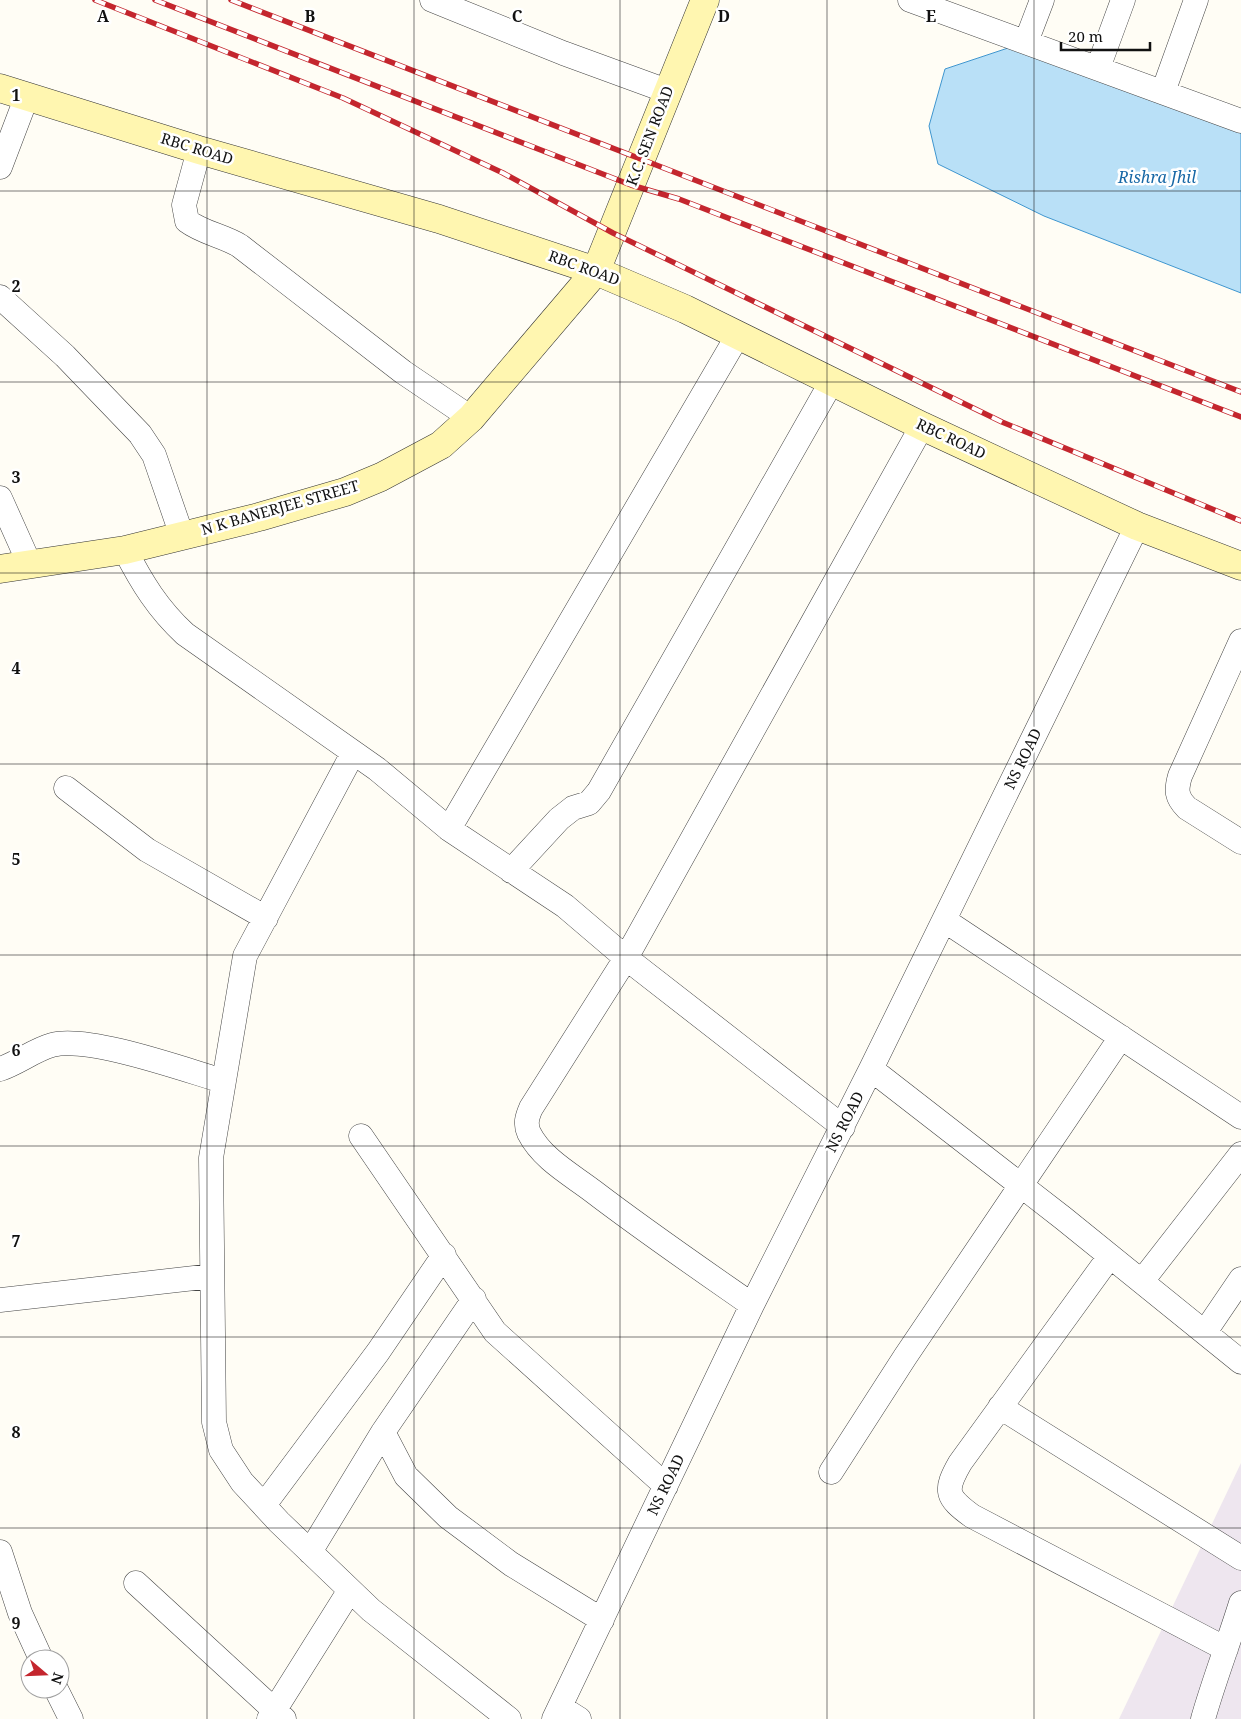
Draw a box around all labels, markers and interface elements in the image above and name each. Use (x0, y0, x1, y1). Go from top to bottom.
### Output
text: A (97, 5, 110, 27)
text: B (305, 5, 316, 27)
text: C (512, 5, 523, 27)
text: D (718, 5, 730, 27)
text: E (926, 5, 936, 27)
scale bar (1061, 20, 1150, 52)
text: 20 m (1068, 26, 1103, 46)
street label: K.C. SEN ROAD (621, 83, 677, 188)
text: 1 (11, 84, 21, 106)
street label: RBC ROAD (159, 128, 236, 169)
water label: Rishra Jhil (1117, 166, 1196, 188)
street label: RBC ROAD (546, 245, 623, 289)
text: 2 (11, 275, 21, 297)
street label: RBC ROAD (913, 413, 990, 463)
text: 3 (11, 466, 21, 488)
street label: N K BANERJEE STREET (199, 475, 361, 539)
text: 4 (11, 657, 21, 679)
street label: NS ROAD (999, 725, 1045, 792)
text: 5 (11, 848, 21, 870)
text: 6 (11, 1039, 21, 1061)
street label: NS ROAD (820, 1088, 868, 1155)
text: 7 (11, 1230, 21, 1252)
text: 8 (11, 1421, 21, 1443)
street label: NS ROAD (642, 1451, 688, 1518)
text: 9 (11, 1612, 21, 1634)
north arrow (20, 1649, 70, 1699)
text: N (47, 1670, 69, 1687)

